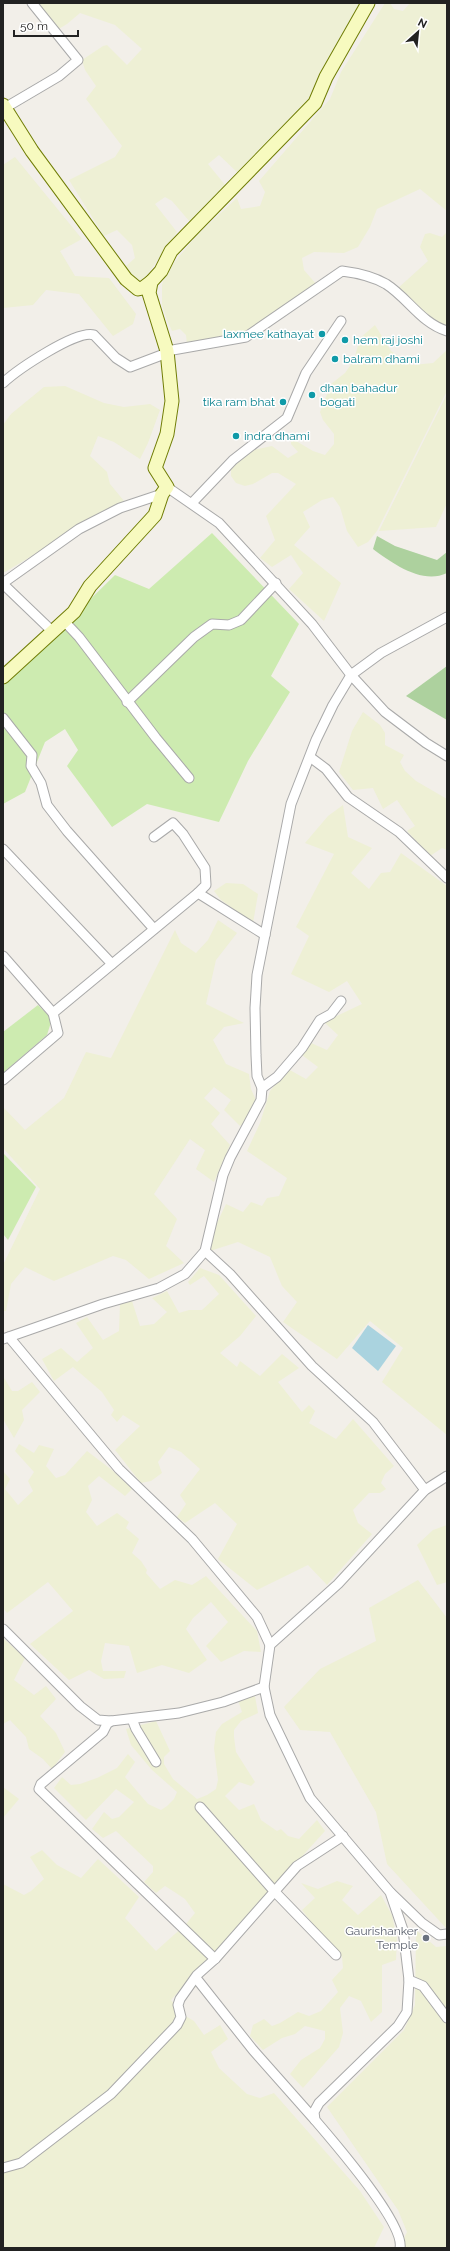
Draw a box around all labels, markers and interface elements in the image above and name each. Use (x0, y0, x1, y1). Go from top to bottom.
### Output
scale bar (14, 12, 78, 38)
north arrow (398, 12, 438, 52)
text: N (416, 16, 429, 31)
text: 50 m (20, 19, 48, 33)
place label: laxmee kathayat (223, 327, 314, 341)
marker: laxmee kathayat (317, 329, 327, 339)
place label: hem raj joshi (353, 333, 423, 347)
marker: hem raj joshi (340, 335, 350, 345)
place label: balram dhami (343, 352, 420, 366)
marker: balram dhami (330, 354, 340, 364)
place label: dhan bahadur bogati (320, 381, 398, 409)
marker: dhan bahadur bogati (307, 390, 317, 400)
place label: tika ram bhat (203, 395, 275, 409)
marker: tika ram bhat (278, 397, 288, 407)
place label: indra dhami (244, 429, 310, 443)
marker: indra dhami (231, 431, 241, 441)
place label: Gaurishanker Temple (345, 1924, 419, 1952)
marker: Gaurishanker Temple (421, 1933, 431, 1943)

